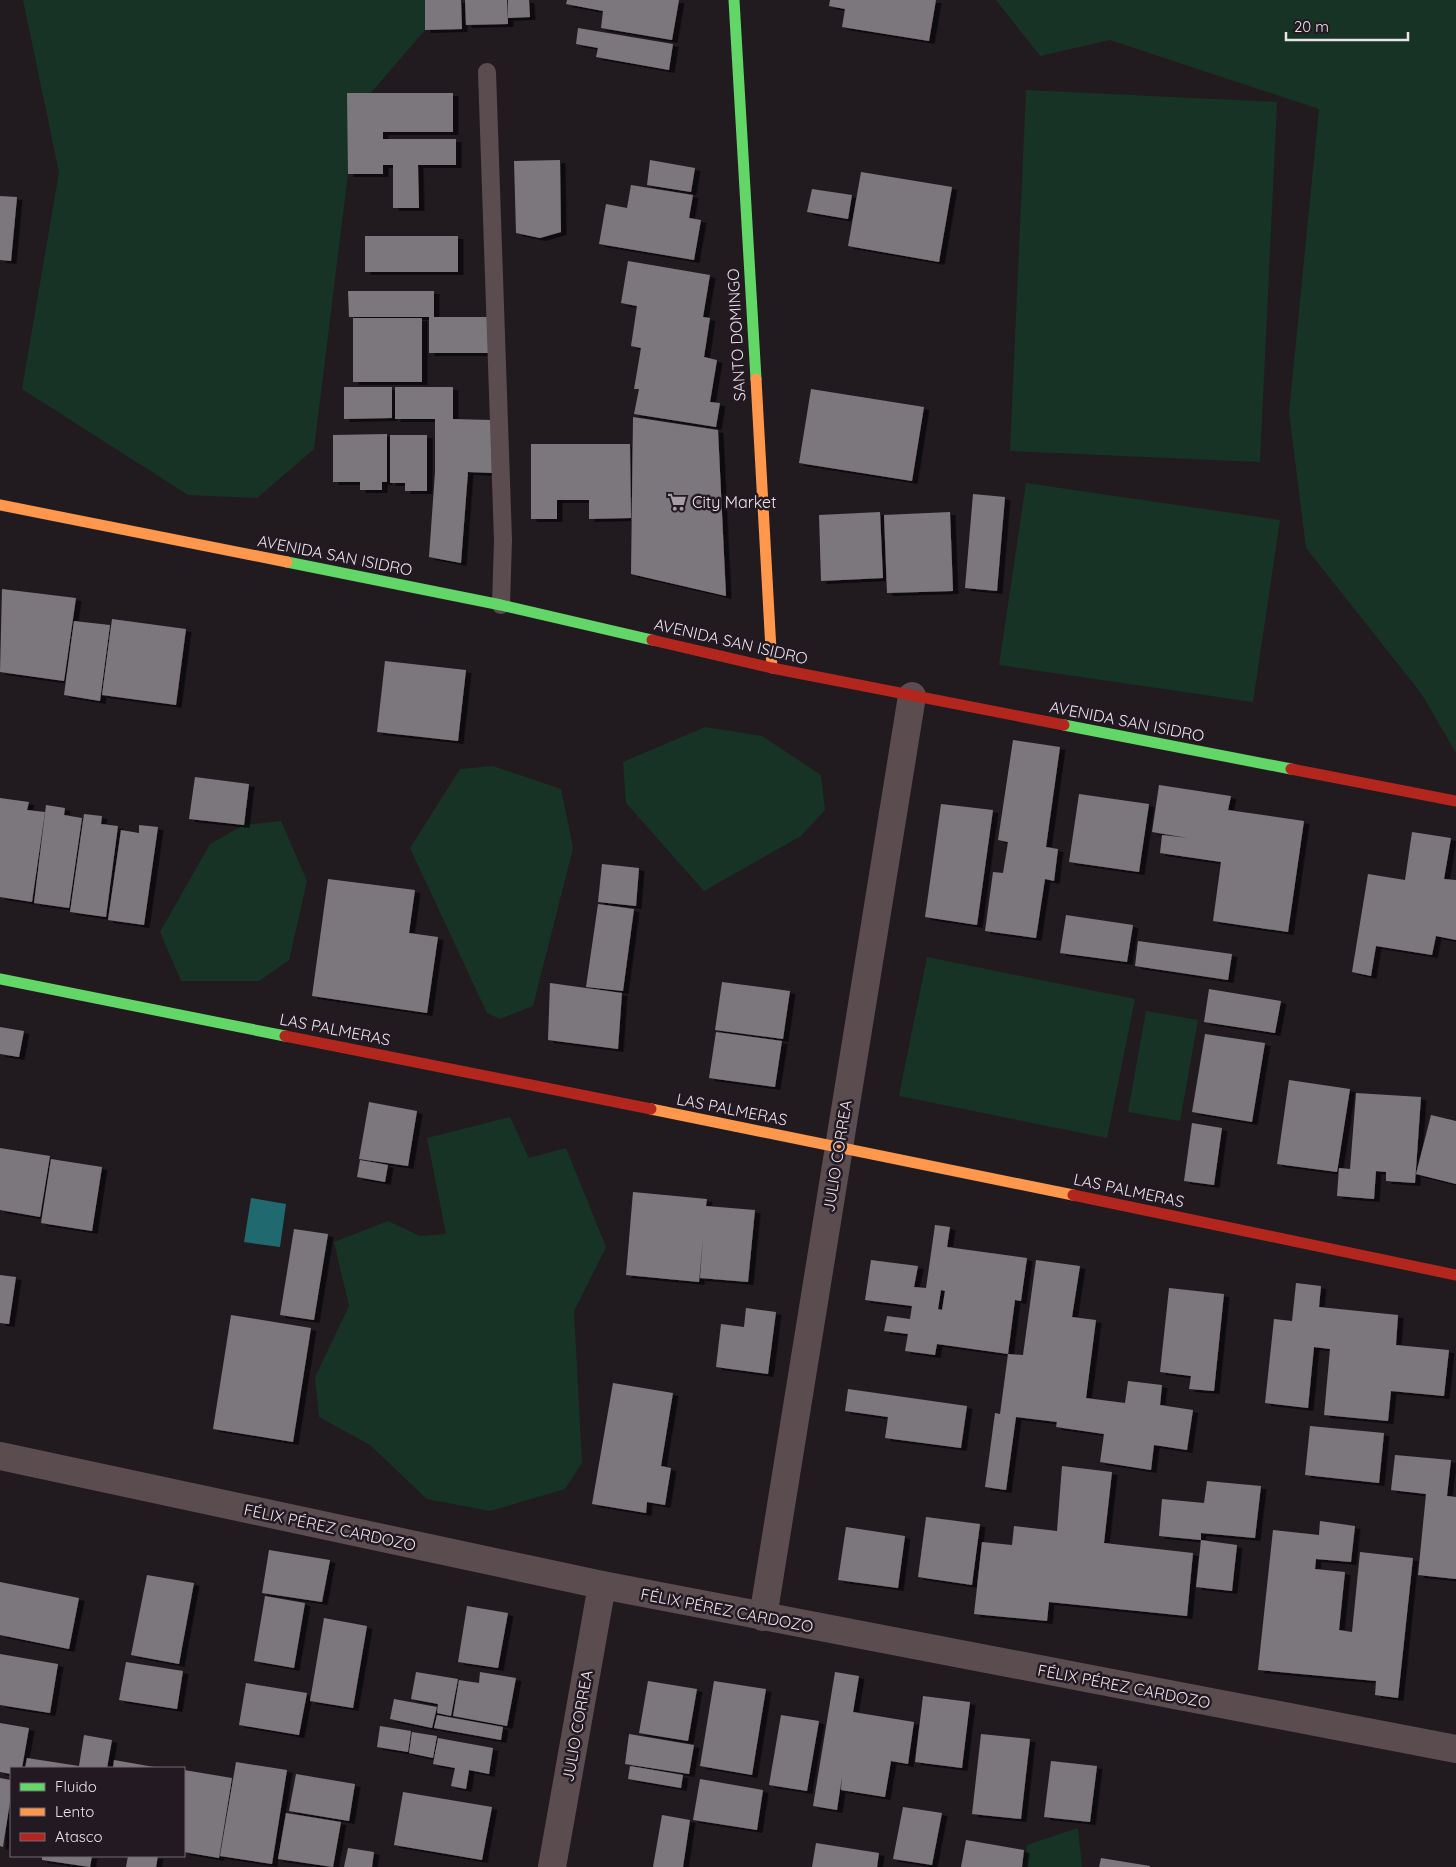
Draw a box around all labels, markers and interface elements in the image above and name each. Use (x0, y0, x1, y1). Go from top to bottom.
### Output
scale bar (1286, 10, 1408, 42)
text: 20 m (1294, 17, 1329, 36)
street label: SANTO DOMINGO (723, 268, 749, 402)
supermarket icon: City Market (666, 491, 688, 513)
place label: City Market (692, 492, 777, 512)
street label: AVENIDA SAN ISIDRO (256, 530, 414, 580)
street label: AVENIDA SAN ISIDRO (652, 614, 810, 668)
street label: AVENIDA SAN ISIDRO (1048, 696, 1206, 746)
street label: LAS PALMERAS (278, 1008, 392, 1050)
street label: LAS PALMERAS (675, 1088, 789, 1130)
street label: JULIO CORREA (818, 1098, 856, 1214)
street label: LAS PALMERAS (1072, 1169, 1186, 1211)
street label: FÉLIX PÉREZ CARDOZO (242, 1499, 418, 1555)
street label: FÉLIX PÉREZ CARDOZO (639, 1583, 815, 1637)
street label: FÉLIX PÉREZ CARDOZO (1036, 1659, 1212, 1713)
street label: JULIO CORREA (557, 1668, 597, 1784)
legend (10, 1767, 185, 1857)
text: Fluido (55, 1777, 97, 1796)
text: Lento (55, 1802, 94, 1821)
text: Atasco (55, 1827, 103, 1846)

